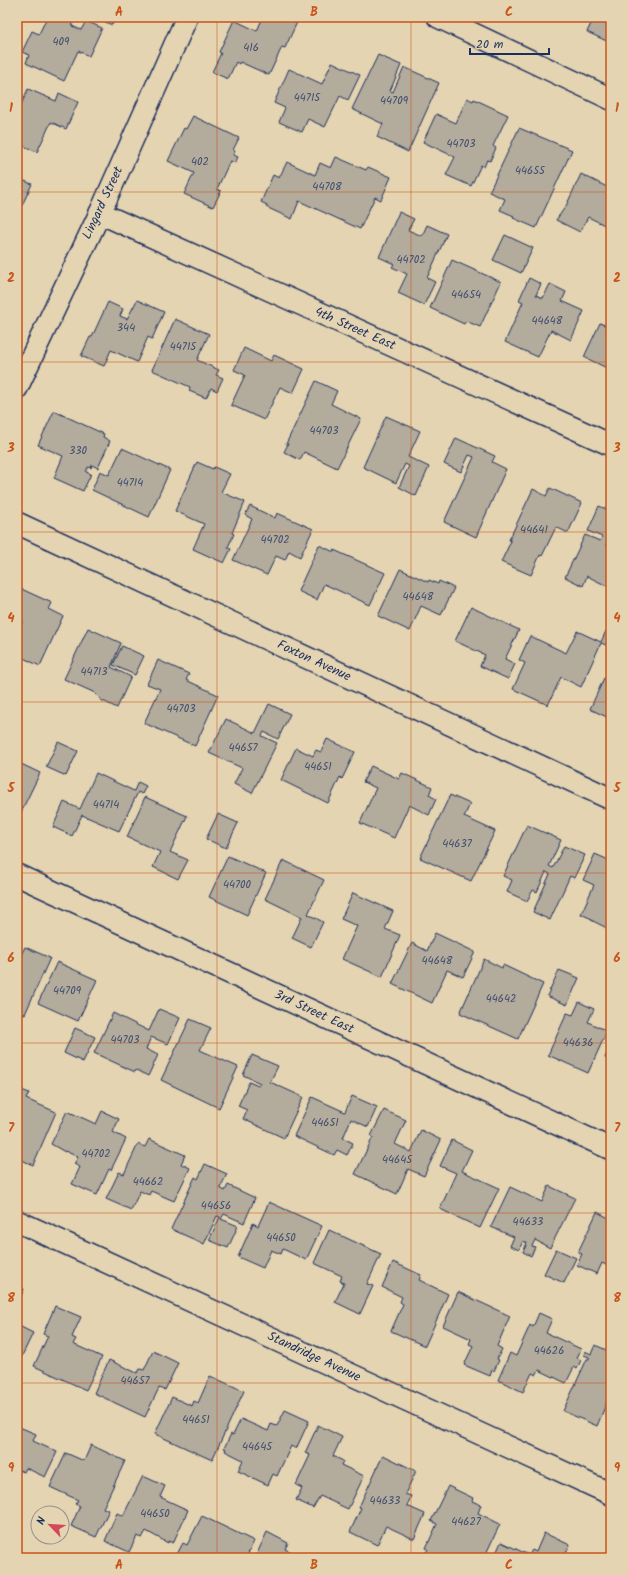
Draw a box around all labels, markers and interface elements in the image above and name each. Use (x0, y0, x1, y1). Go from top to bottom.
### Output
text: A (115, 2, 123, 23)
text: B (310, 2, 318, 23)
text: C (505, 2, 513, 23)
scale bar (470, 30, 549, 56)
house number: 409 (53, 33, 70, 51)
text: 20 m (476, 35, 504, 54)
house number: 416 (243, 39, 259, 57)
house number: 44715 (294, 89, 321, 107)
house number: 44709 (380, 92, 409, 110)
text: 1 (9, 98, 13, 119)
text: 1 (615, 98, 619, 119)
house number: 44703 (447, 135, 475, 153)
house number: 402 (191, 153, 209, 171)
street label: Lingard Street (77, 162, 129, 243)
house number: 44655 (515, 162, 546, 180)
house number: 44708 (312, 178, 342, 196)
house number: 44702 (396, 251, 426, 269)
text: 2 (7, 268, 15, 289)
text: 2 (613, 268, 621, 289)
house number: 44654 (451, 286, 481, 304)
street label: 4th Street East (311, 302, 400, 357)
house number: 44648 (532, 312, 563, 330)
house number: 344 (117, 319, 135, 337)
house number: 44715 (170, 338, 197, 356)
house number: 44703 (310, 422, 338, 440)
text: 3 (6, 438, 15, 459)
text: 3 (612, 438, 621, 459)
house number: 330 (69, 442, 88, 460)
house number: 44714 (117, 474, 143, 492)
house number: 44641 (520, 521, 548, 539)
house number: 44702 (260, 531, 290, 549)
house number: 44648 (403, 588, 434, 606)
text: 4 (7, 608, 15, 629)
text: 4 (613, 608, 621, 629)
street label: Foxton Avenue (274, 635, 355, 687)
house number: 44713 (81, 663, 107, 681)
house number: 44703 (167, 700, 195, 718)
house number: 44657 (228, 739, 259, 757)
house number: 44651 (304, 758, 332, 776)
text: 5 (7, 778, 16, 799)
text: 5 (613, 778, 622, 799)
house number: 44714 (93, 796, 119, 814)
house number: 44637 (442, 835, 473, 853)
house number: 44700 (223, 876, 252, 894)
text: 6 (7, 948, 15, 969)
text: 6 (613, 948, 621, 969)
house number: 44648 (422, 952, 453, 970)
house number: 44709 (53, 982, 82, 1000)
street label: 3rd Street East (271, 984, 358, 1040)
house number: 44642 (486, 990, 516, 1008)
house number: 44703 (111, 1031, 139, 1049)
house number: 44636 (563, 1034, 593, 1052)
house number: 44651 (311, 1114, 339, 1132)
text: 7 (8, 1118, 15, 1139)
text: 7 (614, 1118, 621, 1139)
house number: 44702 (81, 1145, 111, 1163)
house number: 44645 (382, 1151, 413, 1169)
house number: 44662 (133, 1173, 163, 1191)
house number: 44656 (201, 1197, 231, 1215)
house number: 44633 (513, 1213, 543, 1231)
house number: 44650 (266, 1229, 296, 1247)
text: 8 (7, 1288, 15, 1309)
text: 8 (613, 1288, 621, 1309)
street label: Standridge Avenue (264, 1326, 364, 1388)
house number: 44626 (534, 1342, 564, 1360)
house number: 44657 (120, 1372, 151, 1390)
house number: 44651 (182, 1411, 210, 1429)
house number: 44645 (242, 1438, 273, 1456)
text: 9 (8, 1458, 15, 1479)
text: 9 (614, 1458, 621, 1479)
house number: 44633 (370, 1492, 400, 1510)
north arrow (30, 1505, 70, 1545)
house number: 44650 (140, 1505, 170, 1523)
house number: 44627 (451, 1513, 482, 1531)
text: N (32, 1514, 51, 1528)
text: A (115, 1555, 123, 1575)
text: B (310, 1555, 318, 1575)
text: C (505, 1555, 513, 1575)

